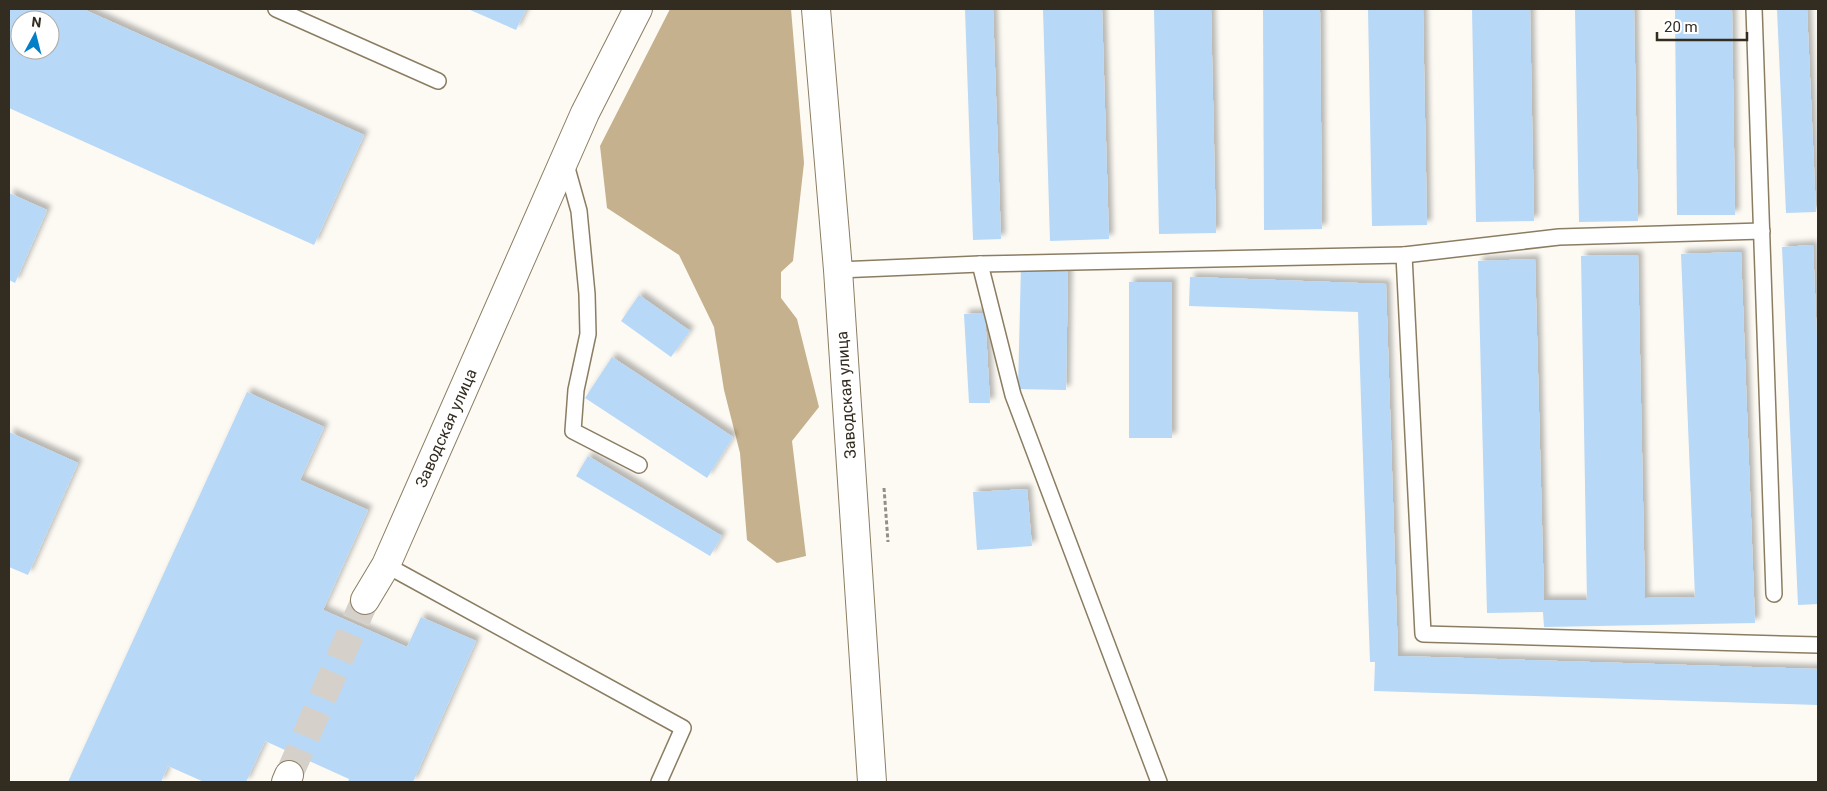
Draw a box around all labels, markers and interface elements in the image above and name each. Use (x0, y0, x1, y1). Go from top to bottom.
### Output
north arrow (10, 10, 60, 60)
scale bar (1657, 10, 1747, 42)
text: N (31, 14, 42, 31)
text: 20 m (1664, 18, 1698, 36)
street label: Заводская улица (832, 331, 860, 459)
street label: Заводская улица (411, 366, 481, 490)

